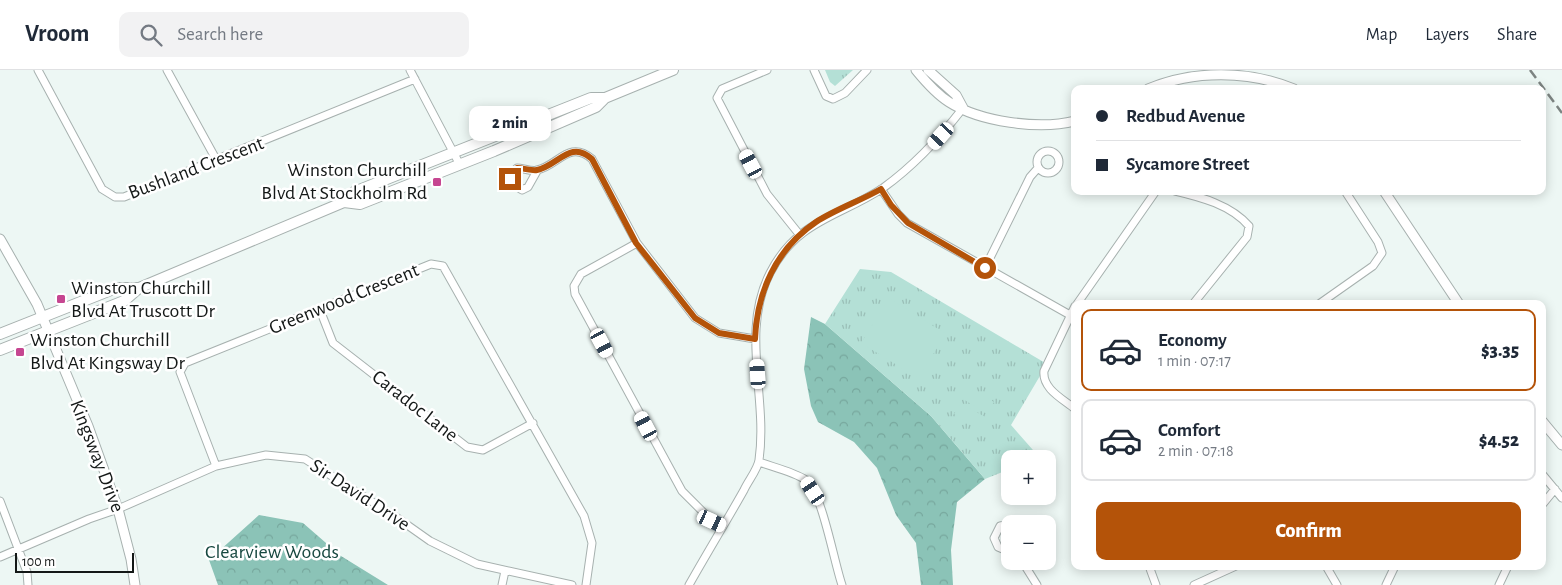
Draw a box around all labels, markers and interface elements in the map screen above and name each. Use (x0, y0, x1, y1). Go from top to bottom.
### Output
search box (119, 12, 469, 57)
icon: search (137, 21, 165, 49)
text: Vroom (25, 22, 89, 46)
text: Search here (177, 25, 263, 44)
text: Map (1366, 26, 1397, 44)
text: Layers (1425, 26, 1469, 44)
text: Share (1497, 26, 1537, 44)
callout: 2 min (469, 106, 551, 142)
text: Redbud Avenue (1126, 107, 1245, 126)
text: 2 min (492, 115, 528, 131)
car (925, 120, 956, 152)
street label: Bushland Crescent (125, 133, 267, 203)
car (737, 147, 764, 181)
text: Sycamore Street (1126, 155, 1249, 174)
place label: Winston Churchill Blvd At Stockholm Rd (261, 160, 427, 203)
route end (499, 168, 521, 190)
marker: Winston Churchill Blvd At Stockholm Rd (431, 176, 443, 188)
route start (974, 257, 996, 279)
street label: Greenwood Crescent (266, 260, 422, 338)
place label: Winston Churchill Blvd At Truscott Dr (71, 278, 215, 321)
marker: Winston Churchill Blvd At Truscott Dr (55, 293, 67, 305)
car (588, 326, 615, 360)
icon: car (1098, 328, 1143, 373)
place label: Winston Churchill Blvd At Kingsway Dr (30, 330, 185, 373)
text: Economy (1158, 331, 1227, 350)
text: $3.35 (1481, 341, 1519, 360)
marker: Winston Churchill Blvd At Kingsway Dr (14, 346, 26, 358)
text: 1 min · 07:17 (1158, 353, 1231, 369)
car (749, 359, 766, 389)
street label: Caradoc Lane (368, 366, 462, 446)
street label: Kingsway Drive (66, 397, 128, 515)
car (632, 409, 659, 443)
icon: car (1098, 418, 1143, 463)
text: Comfort (1158, 421, 1220, 440)
text: $4.52 (1479, 431, 1519, 450)
text: 2 min · 07:18 (1158, 443, 1234, 459)
map controls (1001, 450, 1056, 570)
button: + (1001, 450, 1056, 505)
street label: Sir David Drive (307, 455, 413, 535)
car (798, 474, 827, 508)
button: Confirm (1096, 502, 1521, 560)
car (695, 508, 728, 534)
button: − (1001, 515, 1056, 570)
park label: Clearview Woods (205, 542, 339, 562)
scale bar (15, 550, 134, 573)
text: 100 m (22, 555, 55, 569)

